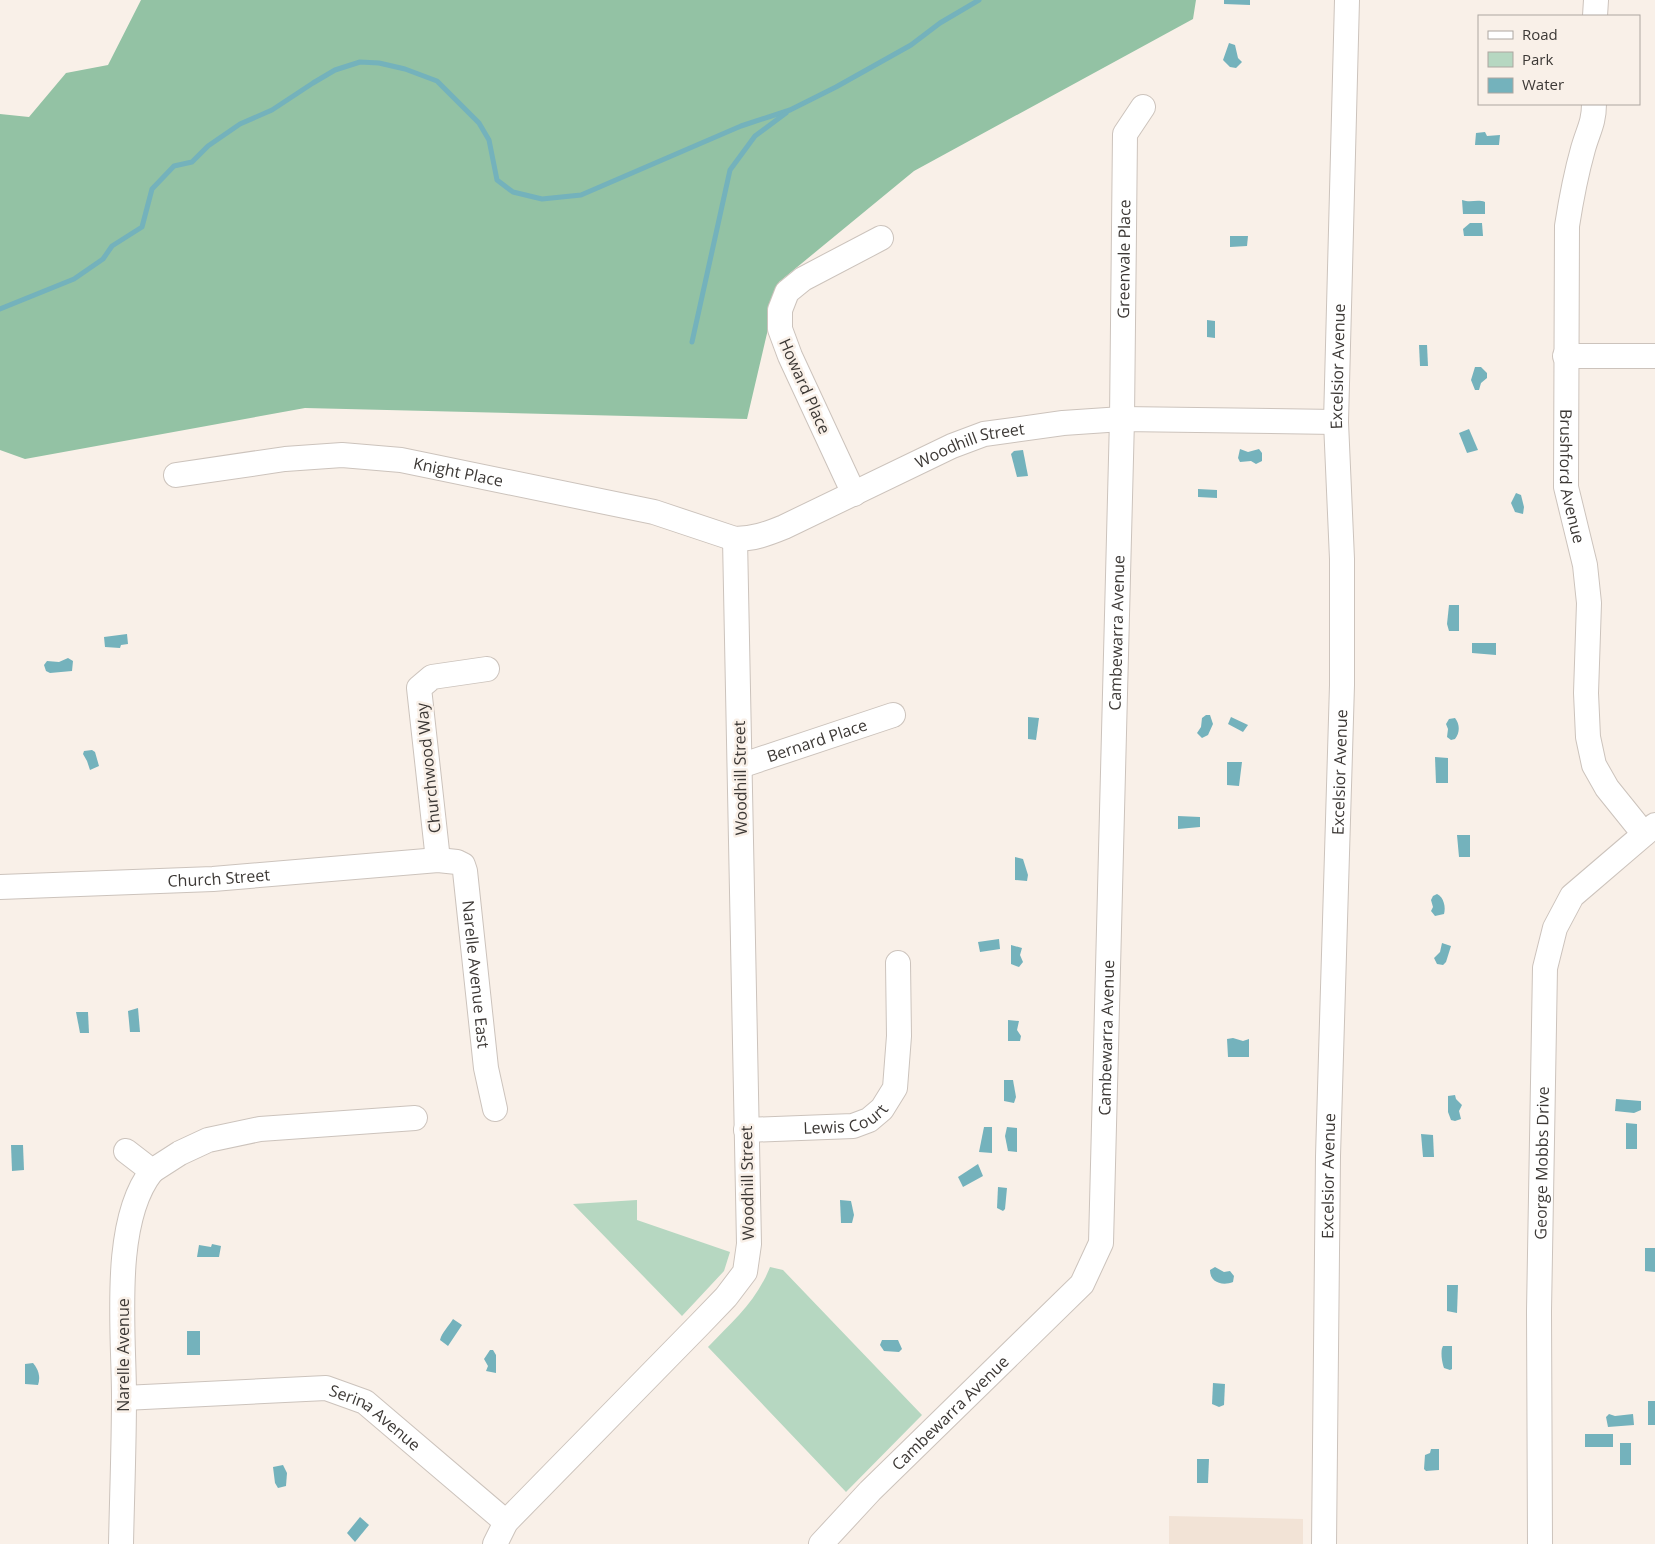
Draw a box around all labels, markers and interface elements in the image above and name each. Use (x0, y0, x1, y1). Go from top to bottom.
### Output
legend (1478, 15, 1640, 105)
text: Road (1522, 24, 1558, 44)
text: Park (1522, 49, 1553, 69)
text: Water (1522, 74, 1564, 94)
street label: Greenvale Place (1112, 199, 1135, 319)
street label: Excelsior Avenue (1325, 303, 1350, 430)
street label: Howard Place (774, 335, 836, 437)
street label: Brushford Avenue (1555, 409, 1590, 545)
street label: Woodhill Street (911, 417, 1026, 473)
street label: Knight Place (411, 452, 505, 492)
street label: Cambewarra Avenue (1104, 555, 1130, 711)
street label: Churchwood Way (410, 701, 446, 834)
street label: Excelsior Avenue (1327, 709, 1352, 835)
street label: Bernard Place (764, 713, 870, 767)
street label: Woodhill Street (728, 720, 752, 835)
street label: Church Street (167, 863, 271, 892)
street label: Narelle Avenue East (457, 899, 495, 1050)
street label: Cambewarra Avenue (1093, 960, 1119, 1116)
street label: George Mobbs Drive (1529, 1086, 1554, 1240)
street label: Lewis Court (803, 1100, 893, 1139)
street label: Excelsior Avenue (1316, 1113, 1340, 1239)
street label: Woodhill Street (735, 1125, 759, 1240)
street label: Narelle Avenue (112, 1298, 134, 1412)
street label: Cambewarra Avenue (887, 1351, 1013, 1475)
street label: Serina Avenue (326, 1379, 425, 1456)

